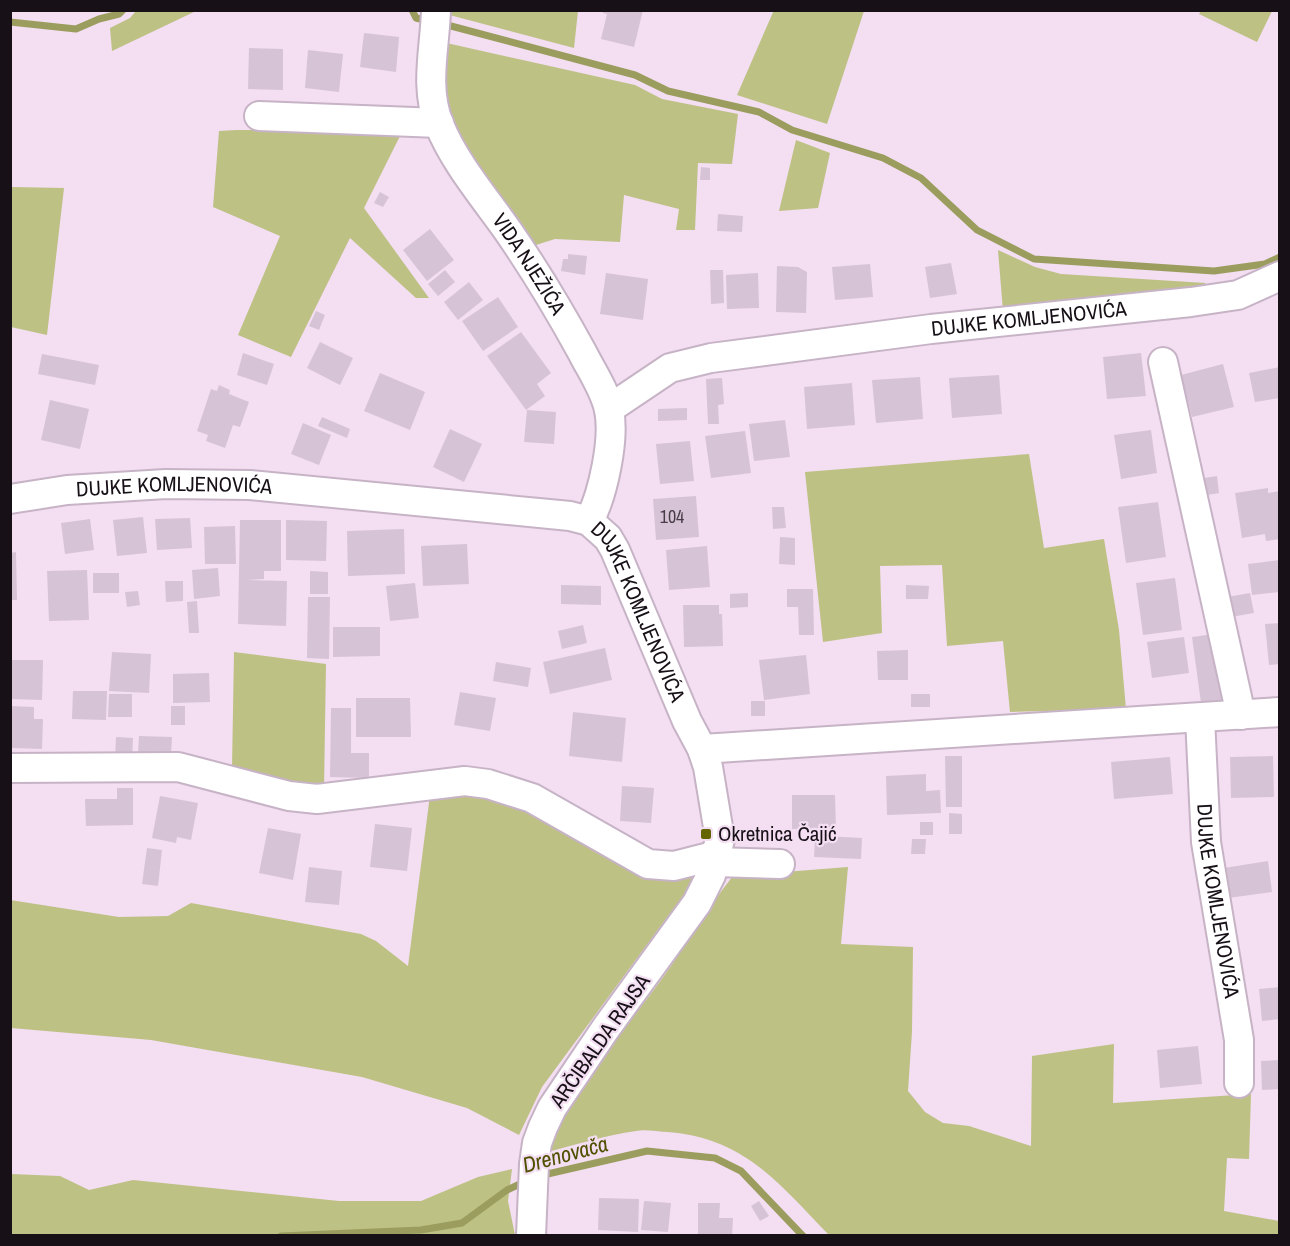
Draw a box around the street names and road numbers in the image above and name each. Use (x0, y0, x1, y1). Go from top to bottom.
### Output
street label: VIDA NJEŽIĆA (486, 207, 573, 320)
street label: DUJKE KOMLJENOVIĆA (930, 294, 1128, 343)
street label: DUJKE KOMLJENOVIĆA (75, 469, 274, 503)
street label: DUJKE KOMLJENOVIĆA (585, 514, 693, 707)
street label: DUJKE KOMLJENOVIĆA (1190, 803, 1247, 1001)
street label: ARČIBALDA RAJSA (542, 968, 657, 1114)

